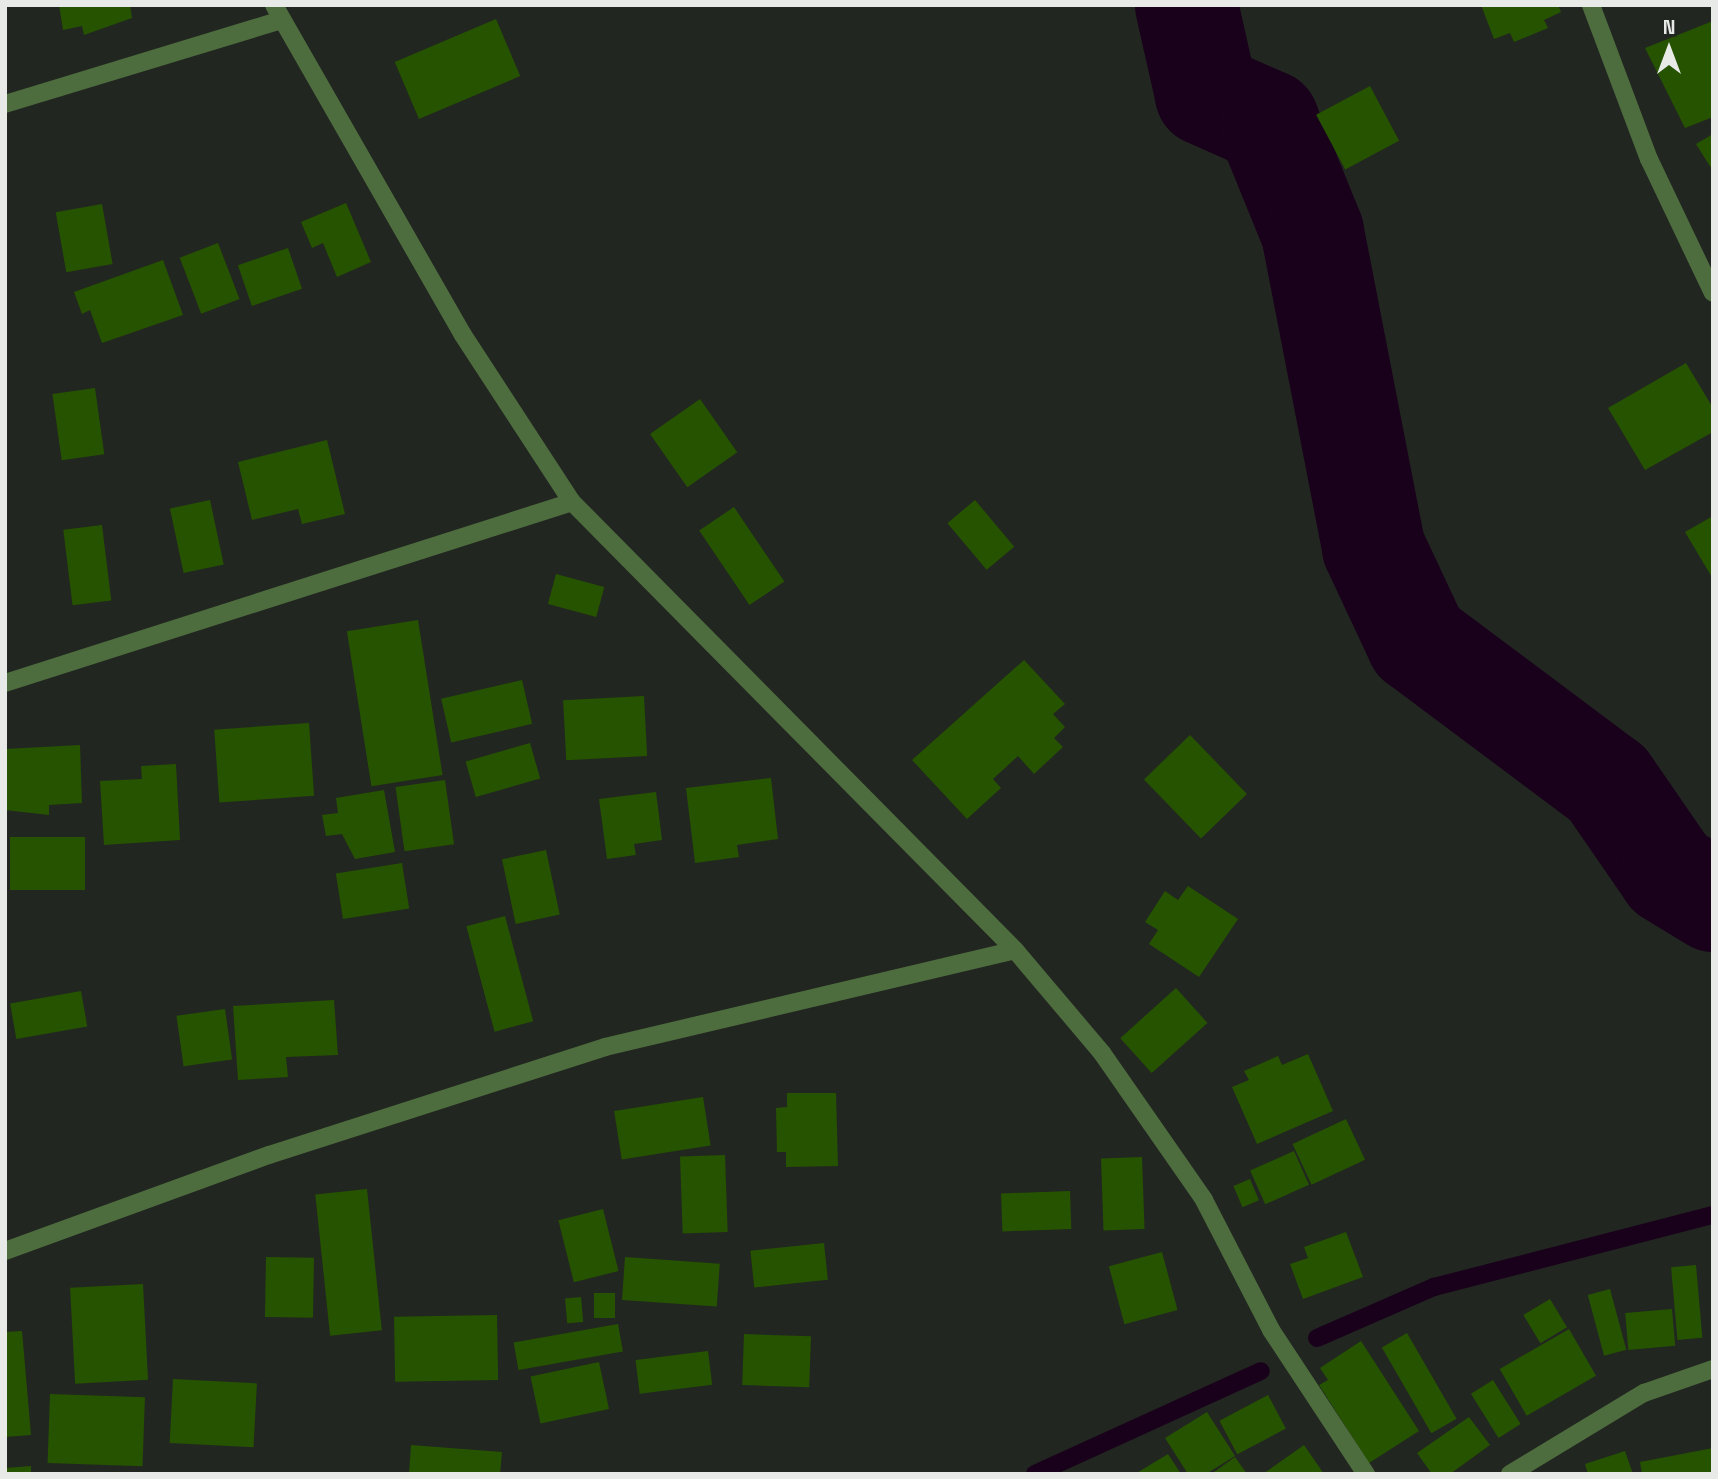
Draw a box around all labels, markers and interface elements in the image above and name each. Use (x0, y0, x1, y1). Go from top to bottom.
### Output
north arrow (1634, 14, 1704, 84)
text: N (1663, 15, 1675, 40)

